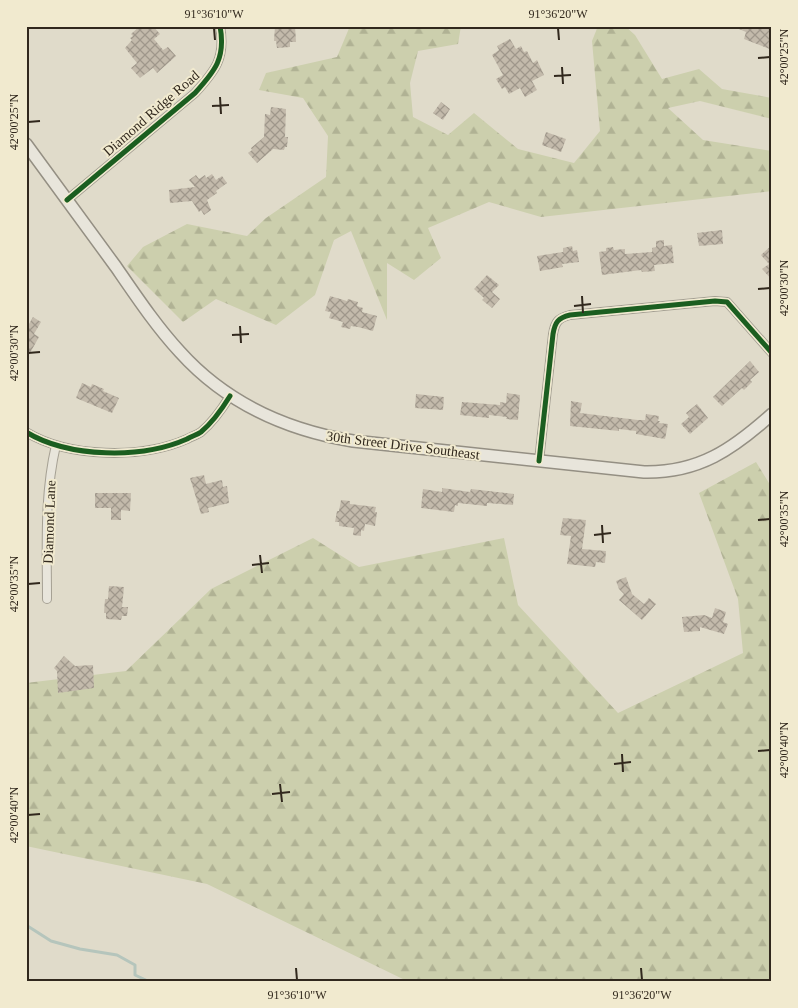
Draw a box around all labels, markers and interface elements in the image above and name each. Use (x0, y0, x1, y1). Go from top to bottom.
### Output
text: 91°36'10"W (184, 7, 244, 21)
text: 91°36'20"W (528, 7, 588, 21)
text: 42°00'25"N (777, 28, 791, 85)
street label: Diamond Ridge Road (100, 68, 202, 159)
text: 42°00'25"N (7, 93, 21, 150)
text: 42°00'30"N (777, 259, 791, 316)
text: 42°00'30"N (7, 324, 21, 381)
street label: 30th Street Drive Southeast (325, 429, 481, 462)
street label: Diamond Lane (41, 480, 58, 564)
text: 42°00'35"N (777, 490, 791, 547)
text: 42°00'35"N (7, 555, 21, 612)
text: 42°00'40"N (777, 721, 791, 778)
text: 42°00'40"N (7, 786, 21, 843)
text: 91°36'10"W (267, 988, 327, 1002)
text: 91°36'20"W (612, 988, 672, 1002)

